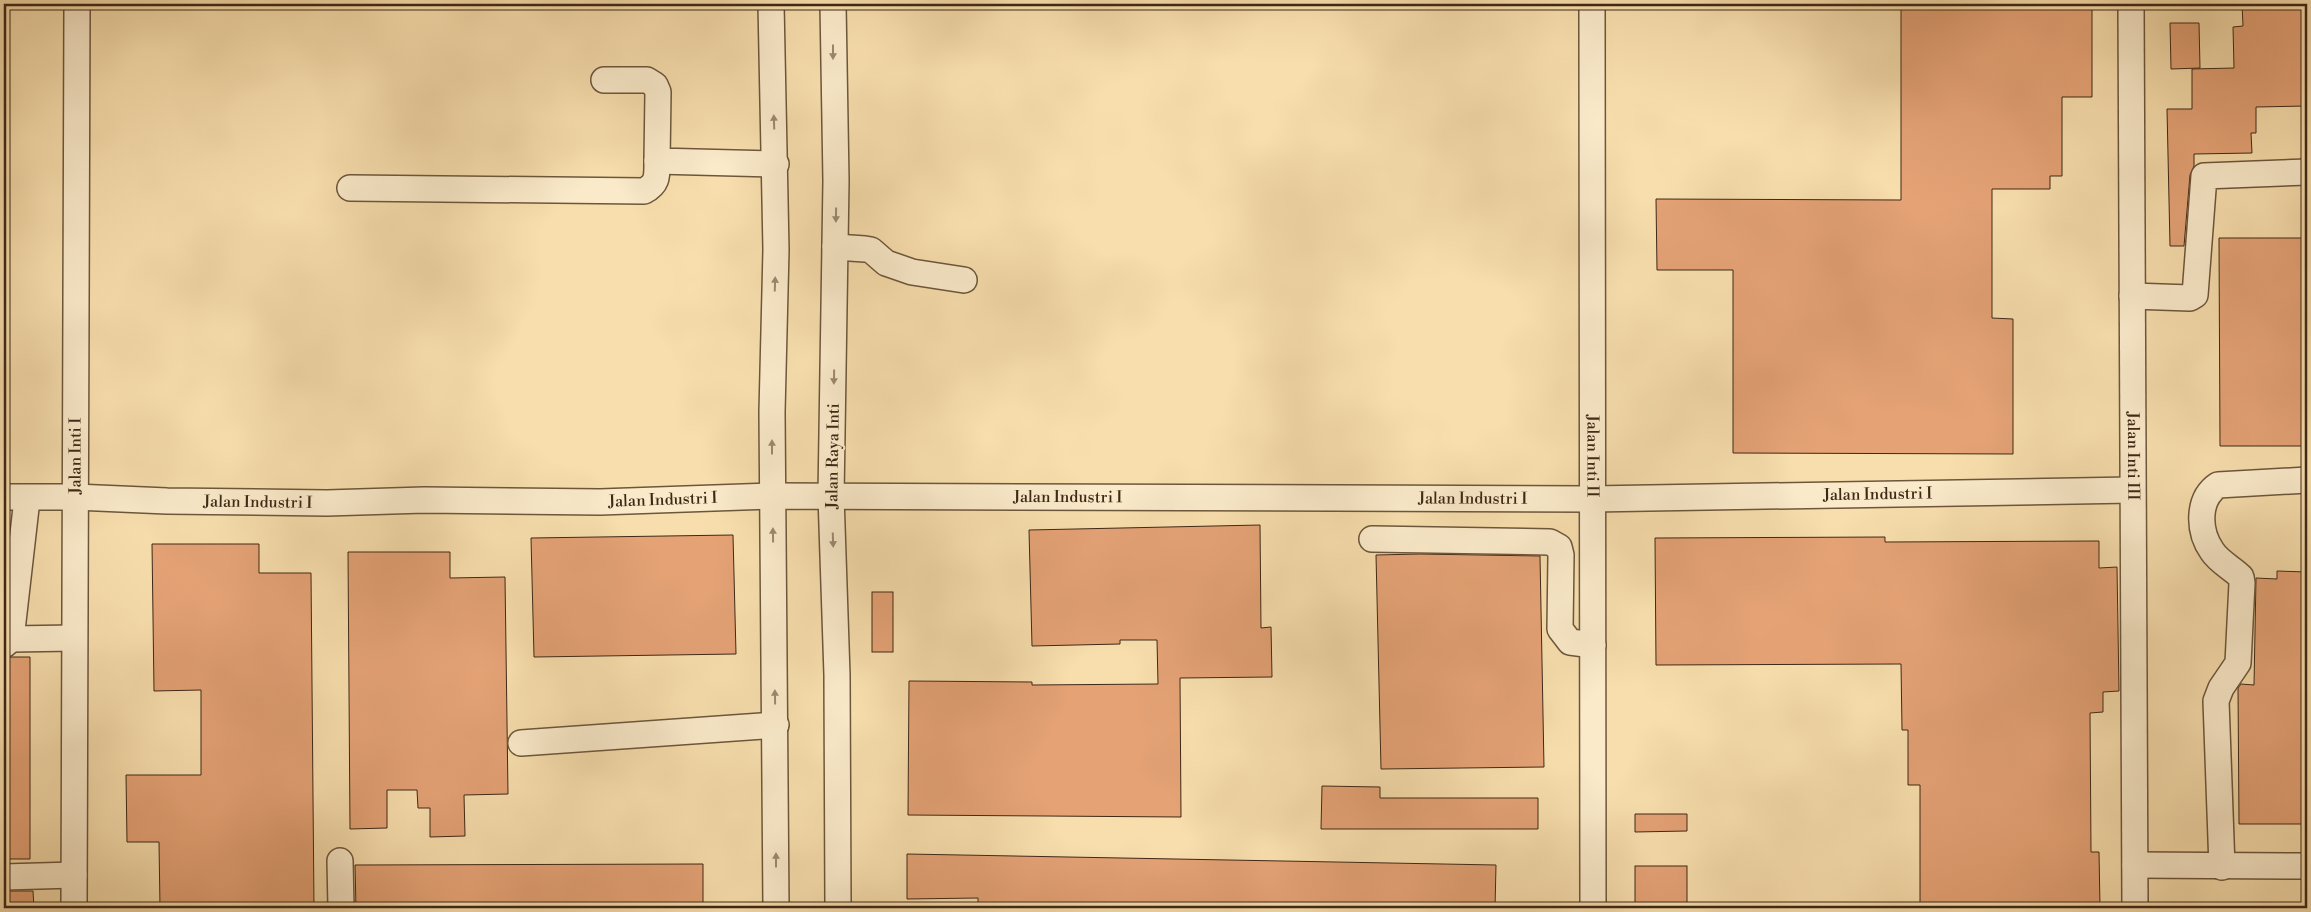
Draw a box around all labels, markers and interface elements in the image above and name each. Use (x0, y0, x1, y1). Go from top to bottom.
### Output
one-way arrow (829, 45, 837, 61)
one-way arrow (770, 114, 778, 130)
one-way arrow (832, 207, 840, 223)
one-way arrow (772, 276, 780, 292)
one-way arrow (830, 370, 838, 386)
street label: Jalan Raya Inti (822, 403, 844, 510)
street label: Jalan Inti III (2123, 411, 2143, 500)
street label: Jalan Inti II (1582, 414, 1603, 497)
street label: Jalan Inti I (65, 418, 86, 495)
one-way arrow (768, 439, 776, 455)
street label: Jalan Industri I (1822, 483, 1932, 505)
street label: Jalan Industri I (1012, 487, 1122, 507)
street label: Jalan Industri I (607, 488, 718, 512)
street label: Jalan Industri I (1417, 488, 1527, 509)
street label: Jalan Industri I (202, 491, 313, 513)
one-way arrow (769, 526, 777, 542)
one-way arrow (829, 532, 837, 548)
one-way arrow (771, 689, 779, 705)
one-way arrow (772, 851, 780, 867)

